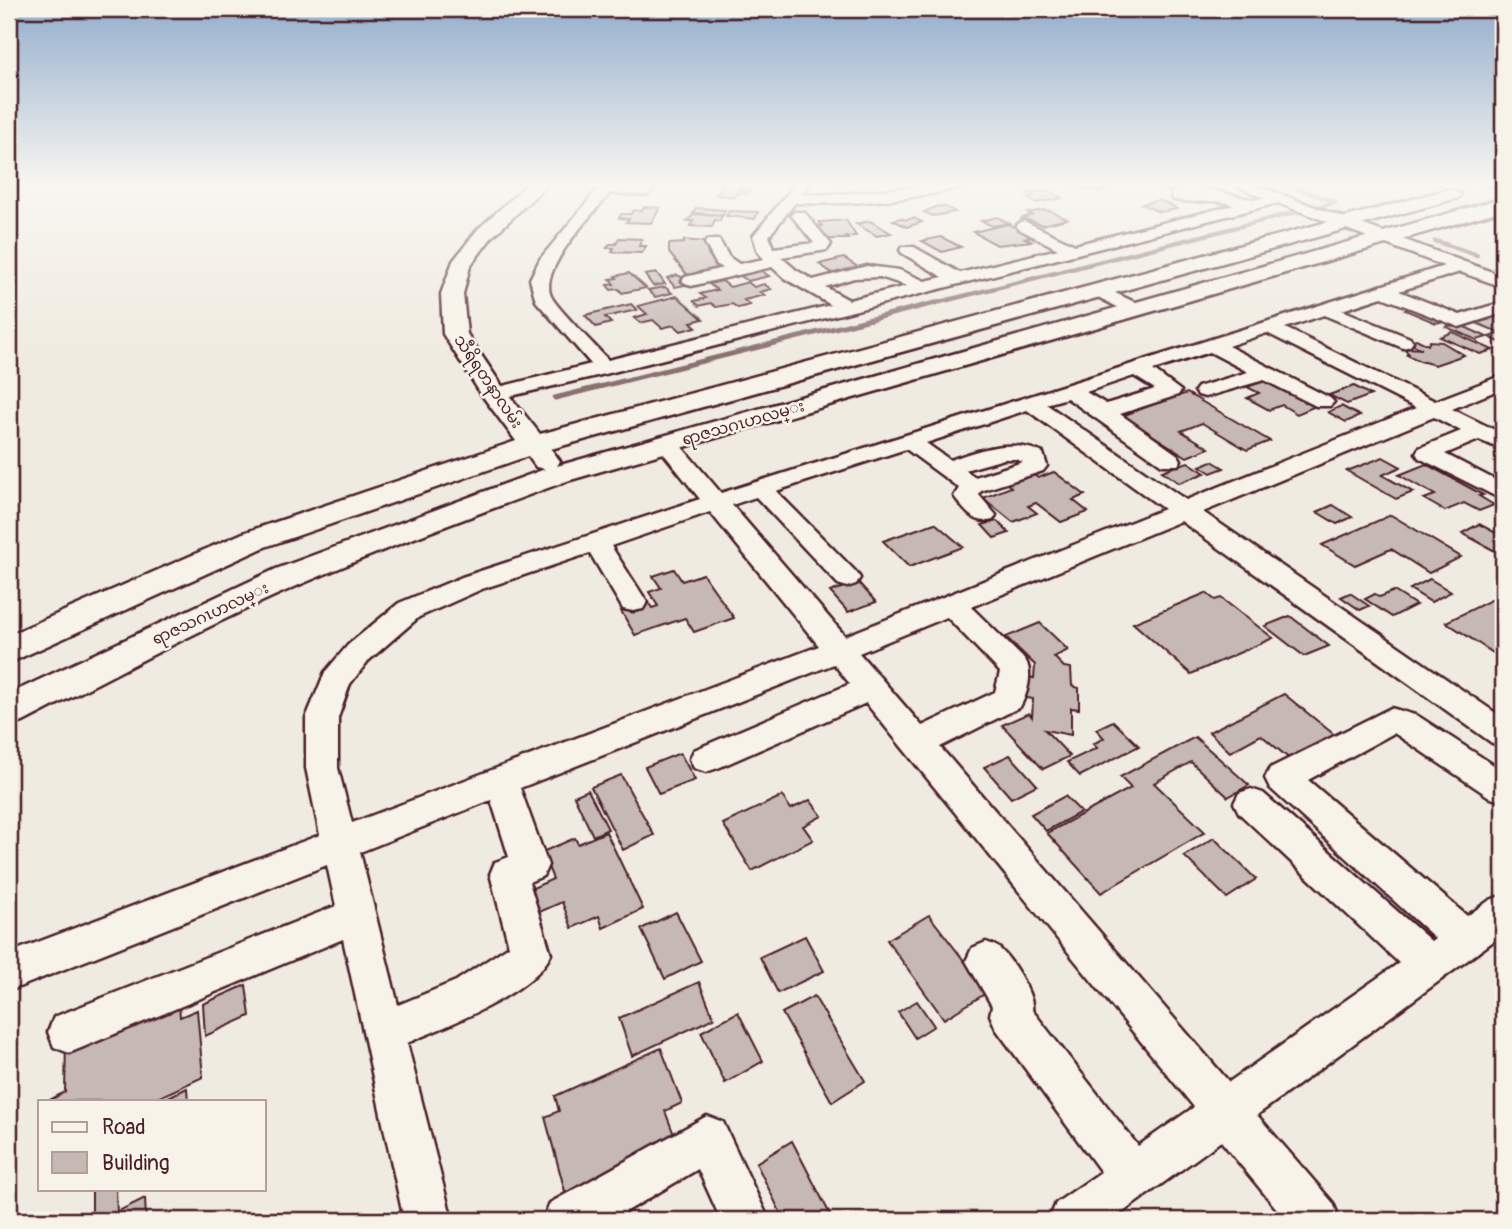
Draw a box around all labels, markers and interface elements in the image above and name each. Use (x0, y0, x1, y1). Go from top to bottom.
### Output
street label: သီရိရတနာလမ်း (447, 330, 529, 434)
street label: ရာဇသဂၤဟလမ္း (680, 396, 808, 453)
street label: ရာဇသဂၤဟလမ္း (149, 578, 273, 652)
legend (38, 1100, 266, 1190)
text: Road (102, 1114, 146, 1141)
text: Building (102, 1150, 169, 1177)

